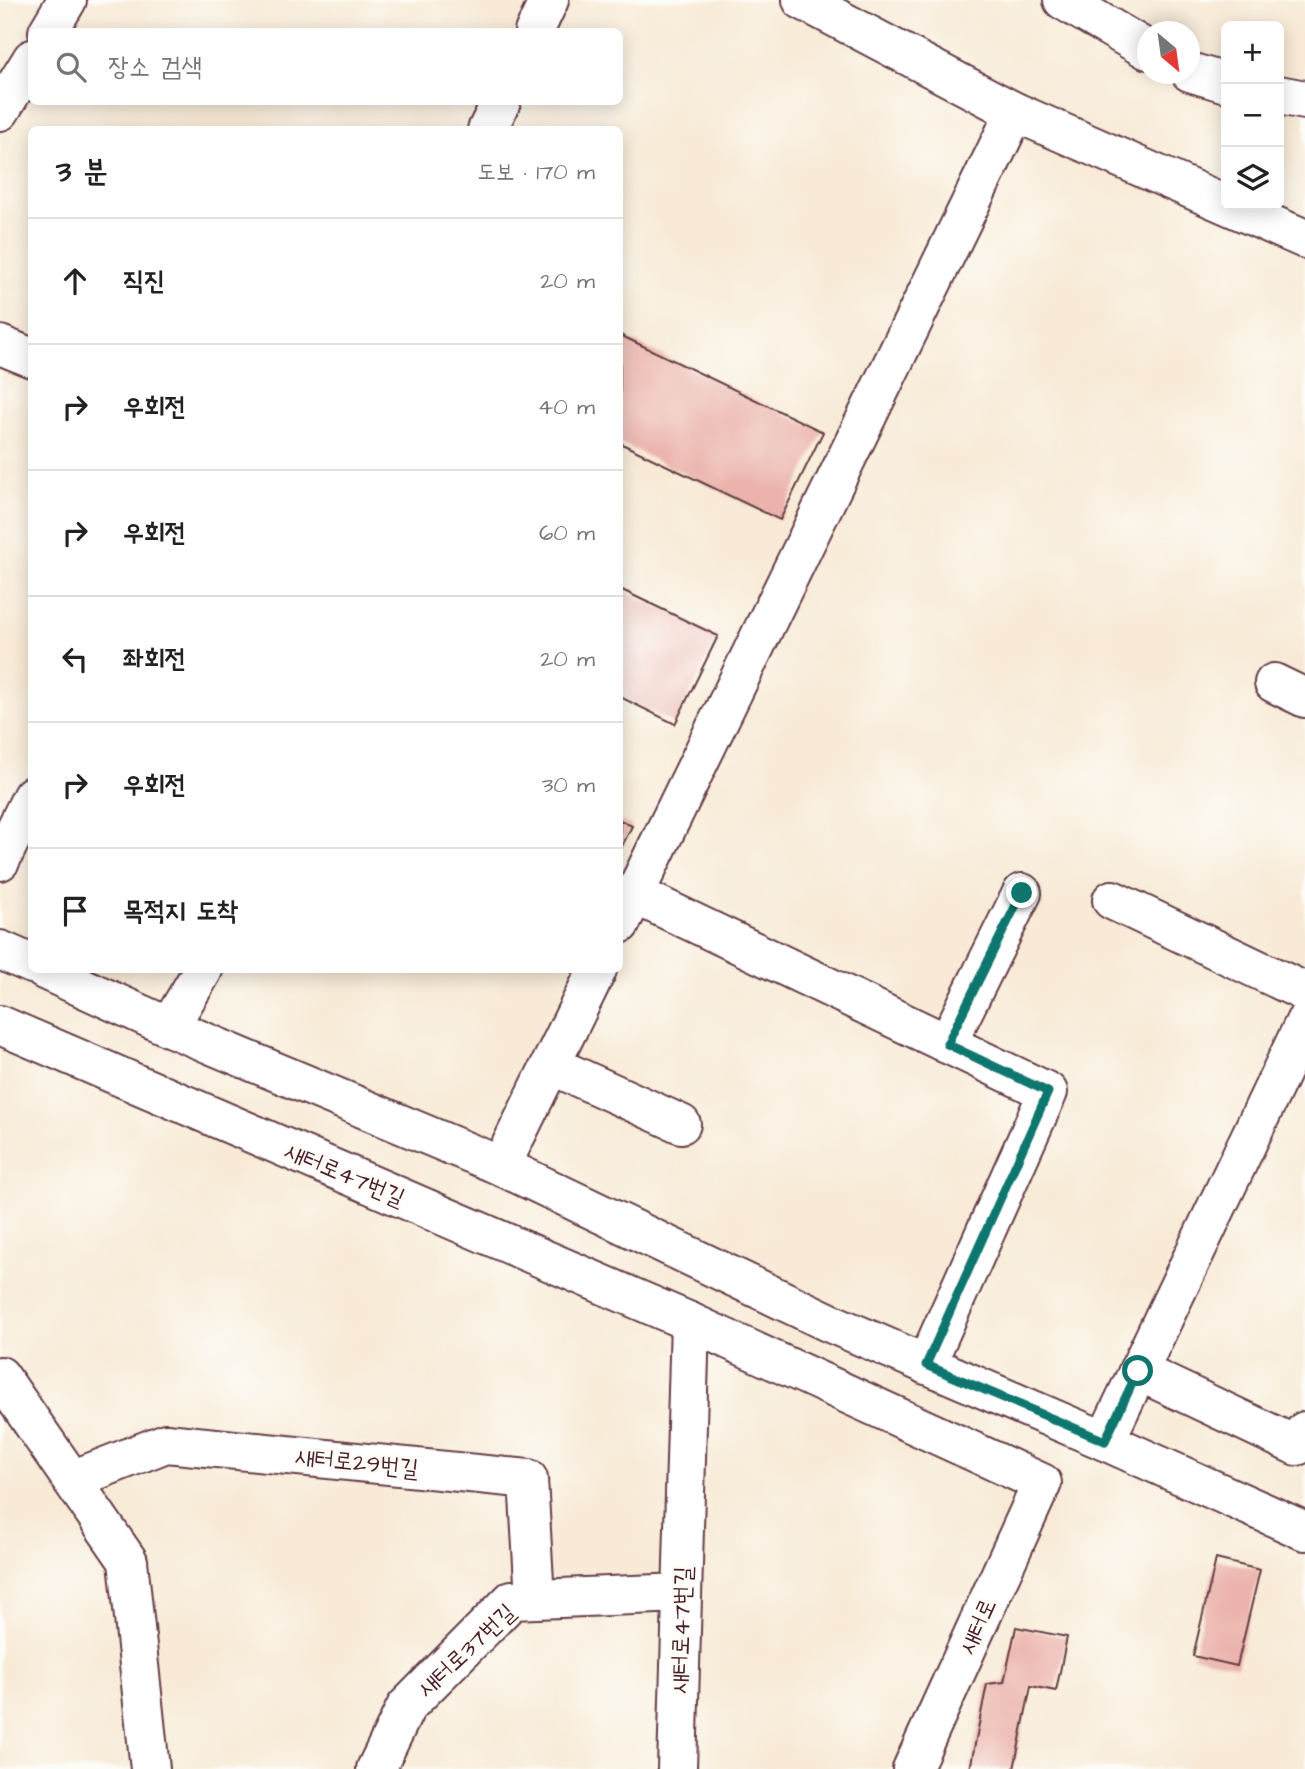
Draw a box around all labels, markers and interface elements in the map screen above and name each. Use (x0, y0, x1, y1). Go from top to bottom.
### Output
north arrow (1137, 21, 1200, 84)
map controls (1221, 21, 1284, 210)
button: + (1221, 21, 1284, 84)
search box (28, 28, 623, 105)
icon: search (52, 48, 90, 86)
text: 장소 검색 (108, 49, 202, 85)
button: − (1221, 84, 1284, 147)
button: layers (1221, 147, 1284, 210)
text: 3 분 (56, 151, 107, 193)
text: 도보 · 170 m (478, 156, 595, 188)
icon: ahead (56, 262, 94, 300)
text: 직진 (123, 263, 165, 299)
text: 20 m (540, 265, 595, 297)
icon: right (56, 388, 94, 426)
text: 우회전 (123, 389, 186, 425)
text: 40 m (538, 391, 595, 423)
icon: right (56, 514, 94, 552)
text: 우회전 (123, 515, 186, 551)
text: 60 m (539, 517, 595, 549)
icon: left (56, 640, 94, 678)
text: 좌회전 (123, 641, 186, 677)
text: 20 m (540, 643, 595, 675)
icon: right (56, 766, 94, 804)
text: 우회전 (123, 767, 186, 803)
text: 30 m (542, 769, 595, 801)
route end (1006, 877, 1037, 908)
icon: arrive (56, 892, 94, 930)
text: 목적지 도착 (123, 893, 238, 929)
street label: 새터로47번길 (279, 1134, 410, 1216)
route start (1122, 1355, 1153, 1386)
street label: 새터로29번길 (293, 1440, 420, 1486)
street label: 새터로47번길 (663, 1566, 701, 1694)
street label: 새터로 (951, 1593, 1005, 1660)
street label: 새터로37번길 (410, 1596, 523, 1705)

